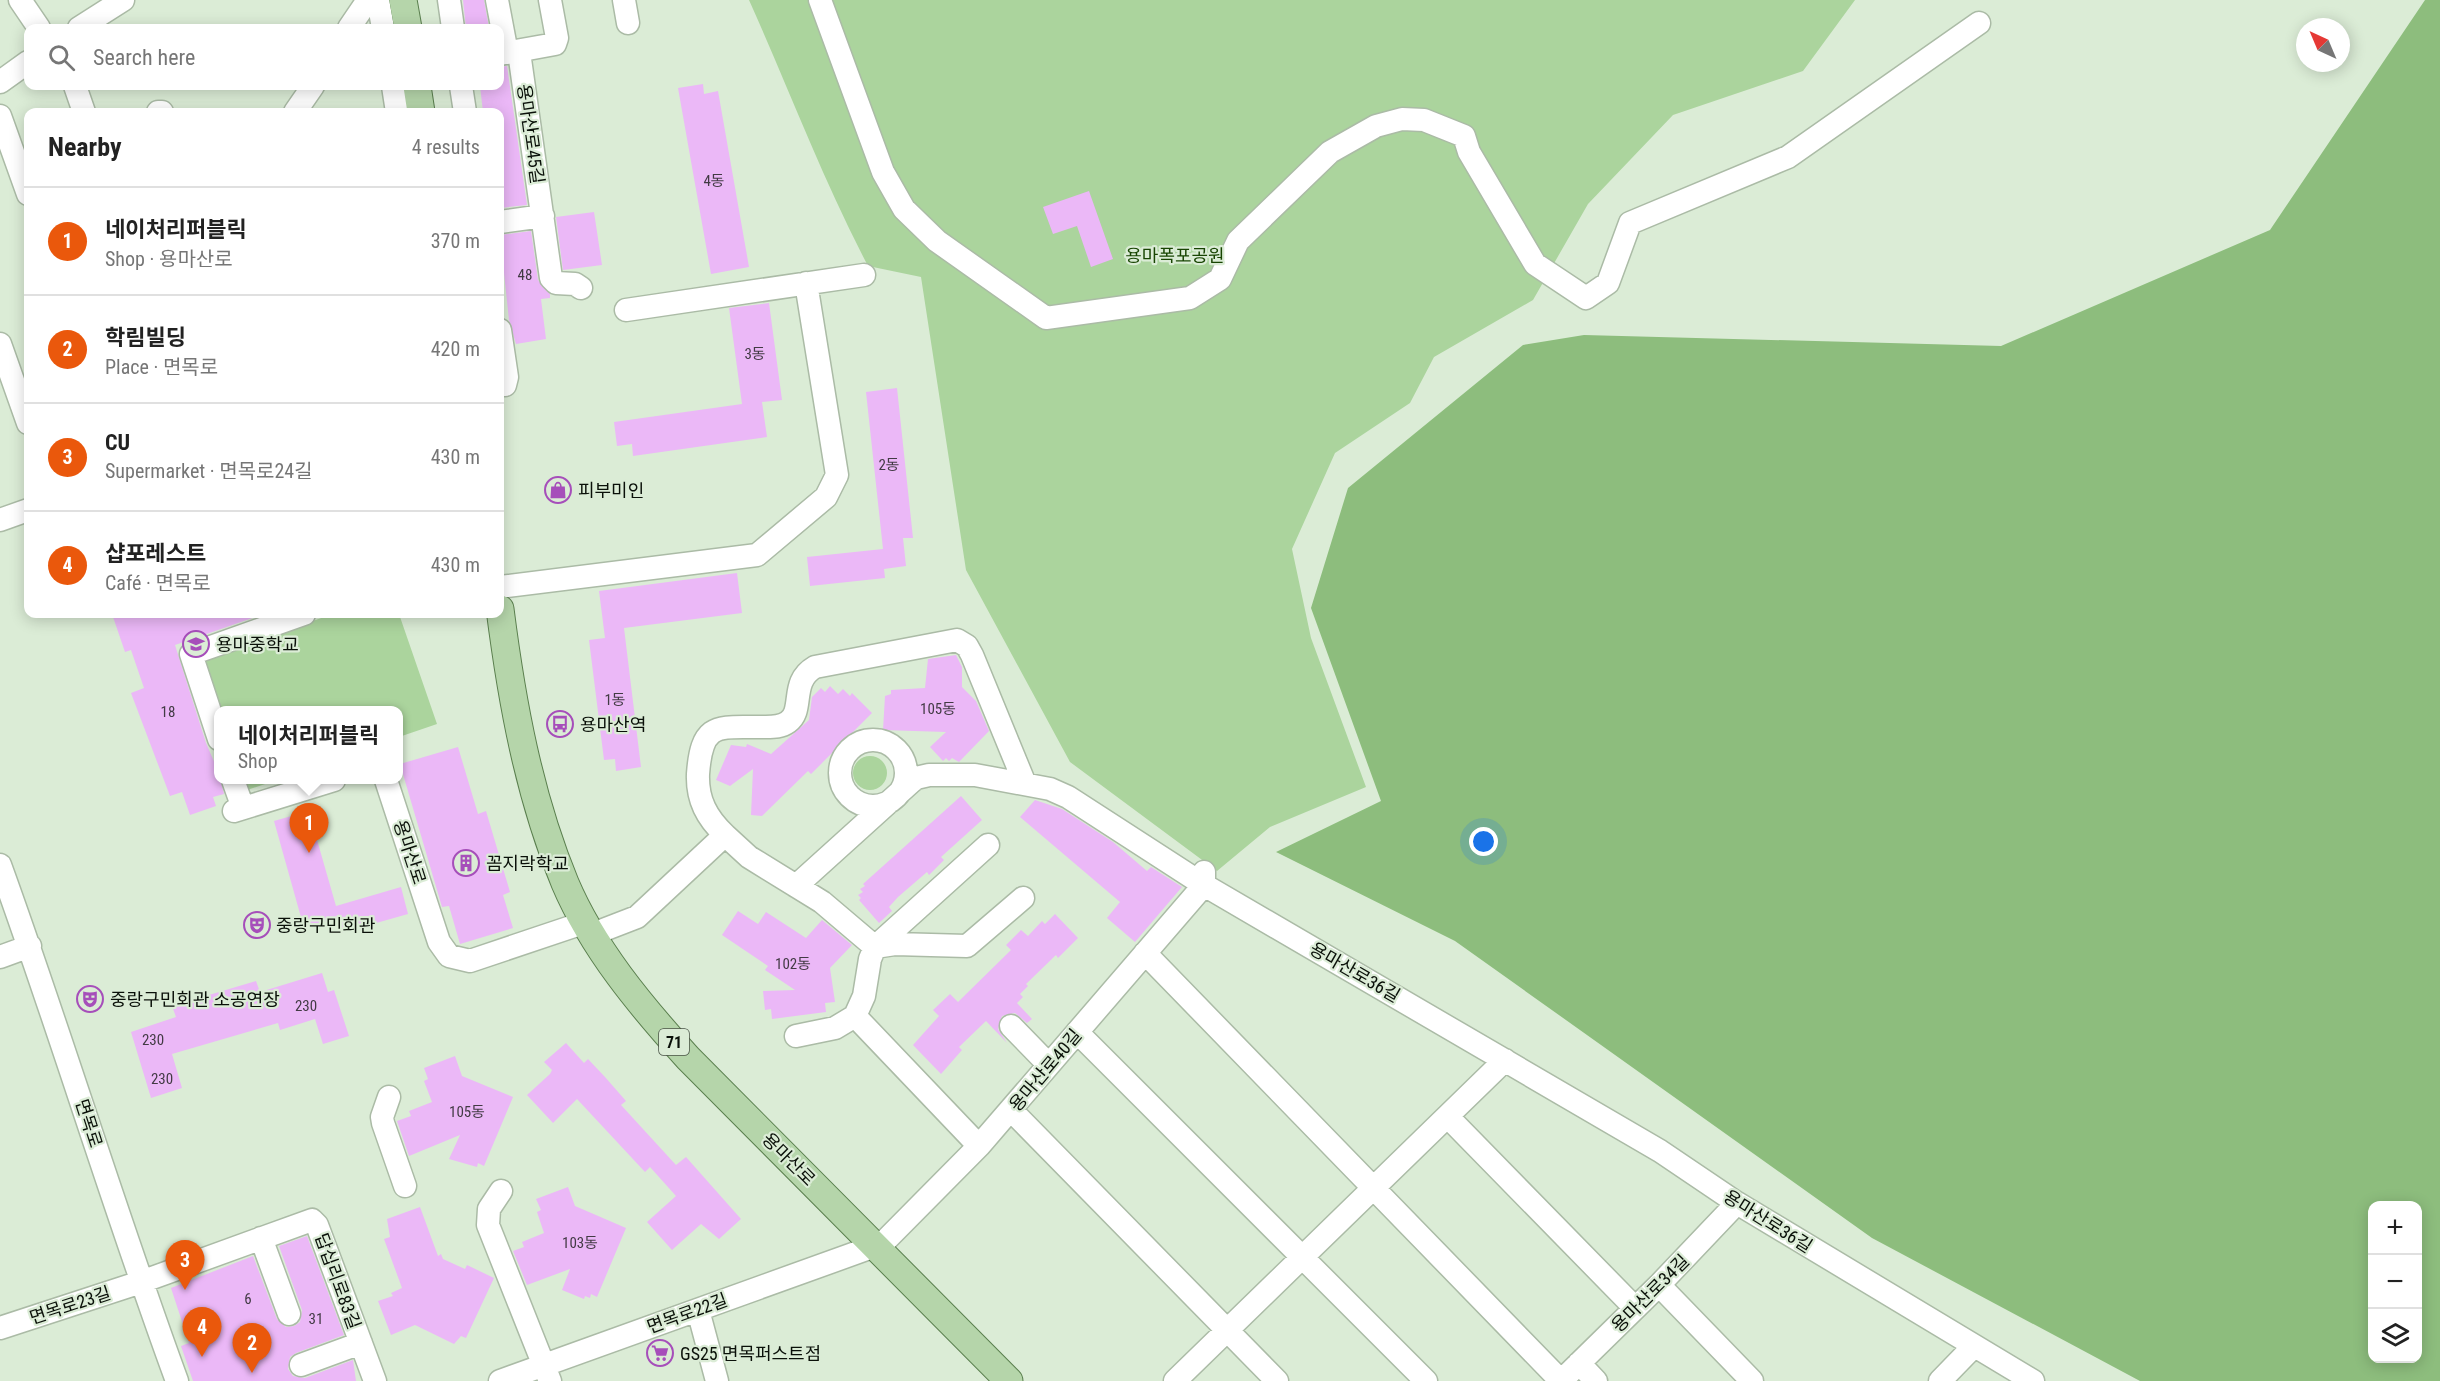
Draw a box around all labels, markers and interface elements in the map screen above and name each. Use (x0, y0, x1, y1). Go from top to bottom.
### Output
north arrow (2296, 18, 2350, 72)
search box (24, 24, 504, 90)
icon: search (45, 41, 78, 74)
text: Search here (93, 45, 195, 70)
street label: 용마산로45길 (514, 83, 548, 185)
text: Nearby (48, 132, 122, 162)
text: 4 results (412, 135, 480, 159)
house number: 4동 (703, 172, 725, 190)
text: 네이처리퍼블릭 (105, 217, 247, 242)
text: 1 (62, 229, 73, 253)
text: 370 m (431, 229, 480, 253)
park label: 용마폭포공원 (1125, 245, 1225, 266)
text: Shop · 용마산로 (105, 247, 233, 271)
house number: 48 (518, 266, 532, 284)
text: 학림빌딩 (105, 325, 186, 350)
text: 2 (62, 337, 73, 361)
text: 420 m (431, 337, 480, 361)
house number: 3동 (744, 345, 766, 363)
text: Place · 면목로 (105, 355, 218, 379)
text: CU (105, 430, 130, 455)
text: 3 (62, 445, 73, 469)
text: 430 m (431, 445, 480, 469)
house number: 2동 (878, 456, 900, 474)
text: Supermarket · 면목로24길 (105, 459, 313, 483)
shop icon: 피부미인 (543, 475, 573, 505)
place label: 피부미인 (578, 480, 644, 501)
text: 샵포레스트 (105, 541, 206, 566)
text: 4 (62, 553, 73, 577)
text: 430 m (431, 553, 480, 577)
text: Café · 면목로 (105, 571, 211, 595)
school or university icon: 용마중학교 (181, 629, 211, 659)
place label: 용마중학교 (216, 634, 299, 655)
house number: 1동 (604, 691, 626, 709)
house number: 105동 (920, 700, 956, 718)
house number: 18 (161, 703, 175, 721)
popup (214, 706, 403, 784)
bus stop icon: 용마산역 (545, 709, 575, 739)
place label: 용마산역 (580, 714, 646, 735)
text: 네이처리퍼블릭 (238, 723, 379, 748)
text: Shop (238, 749, 278, 773)
pin: 1 (290, 804, 328, 853)
street label: 용마산로 (390, 817, 430, 887)
your location (1469, 827, 1498, 856)
building icon: 꼼지락학교 (451, 848, 481, 878)
place label: 꼼지락학교 (486, 853, 569, 874)
theatre icon: 중랑구민회관 (242, 910, 272, 940)
place label: 중랑구민회관 (276, 915, 376, 936)
street label: 용마산로36길 (1306, 938, 1404, 1006)
house number: 102동 (775, 955, 811, 973)
theatre icon: 중랑구민회관 소공연장 (75, 984, 105, 1014)
place label: 중랑구민회관 소공연장 (110, 989, 280, 1010)
house number: 230 (295, 997, 317, 1015)
street label: 용마산로40길 (1005, 1025, 1085, 1115)
road number: 71 (659, 1029, 689, 1055)
house number: 230 (142, 1031, 164, 1049)
house number: 230 (151, 1070, 173, 1088)
street label: 면목로 (71, 1096, 107, 1150)
house number: 105동 (449, 1103, 485, 1121)
street label: 용마산로 (758, 1128, 820, 1190)
street label: 용마산로36길 (1720, 1185, 1816, 1257)
map controls (2368, 1201, 2422, 1363)
button: + (2368, 1201, 2422, 1255)
street label: 답십리로83길 (311, 1230, 365, 1332)
house number: 103동 (562, 1234, 598, 1252)
pin: 3 (166, 1240, 204, 1290)
street label: 용마산로34길 (1607, 1250, 1693, 1336)
button: − (2368, 1255, 2422, 1309)
street label: 면목로23길 (27, 1282, 113, 1328)
street label: 면목로22길 (644, 1289, 730, 1337)
house number: 6 (244, 1290, 252, 1308)
pin: 4 (182, 1308, 222, 1357)
button: layers (2368, 1309, 2422, 1363)
house number: 31 (309, 1310, 323, 1328)
pin: 2 (232, 1324, 272, 1373)
supermarket icon: GS25 면목퍼스트점 (645, 1338, 675, 1368)
place label: GS25 면목퍼스트점 (680, 1343, 821, 1364)

